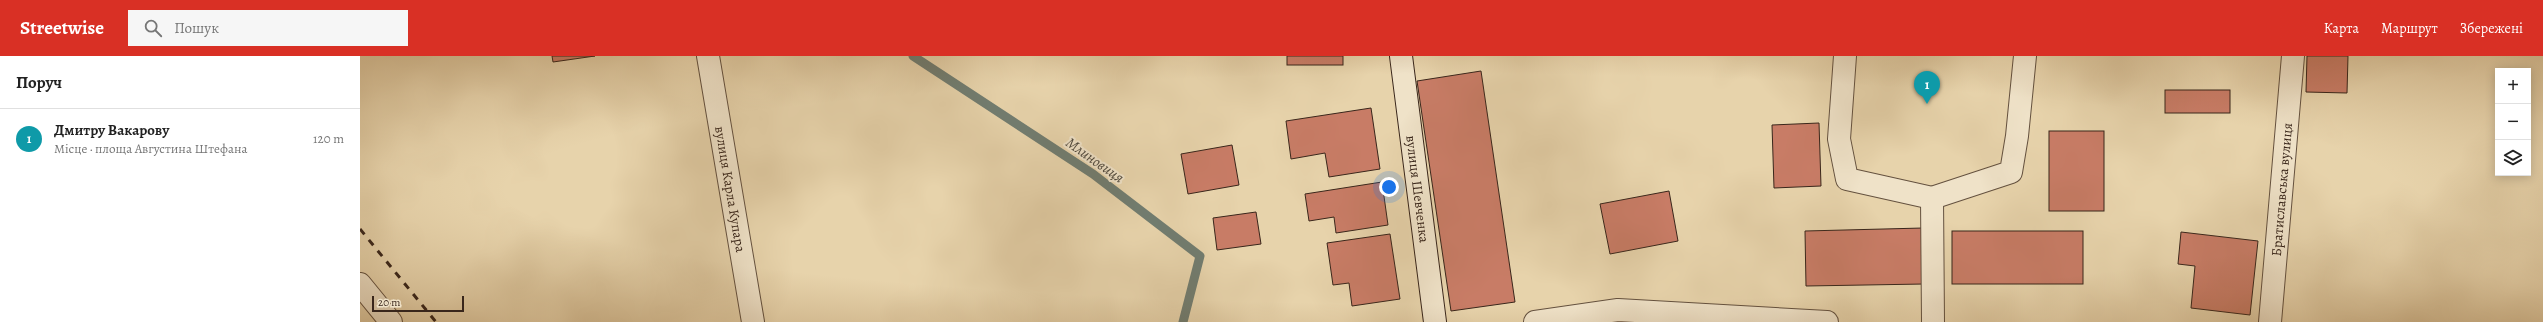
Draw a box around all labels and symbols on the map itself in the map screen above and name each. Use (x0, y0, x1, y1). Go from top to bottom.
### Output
pin: 1 (1914, 71, 1940, 104)
street label: Братиславська вулиця (2267, 122, 2297, 257)
street label: вулиця Карла Купара (710, 125, 750, 254)
water label: Млиновиця (1062, 133, 1128, 188)
street label: вулиця Шевченка (1401, 134, 1434, 244)
your location (1379, 177, 1399, 197)
scale bar (372, 294, 464, 313)

